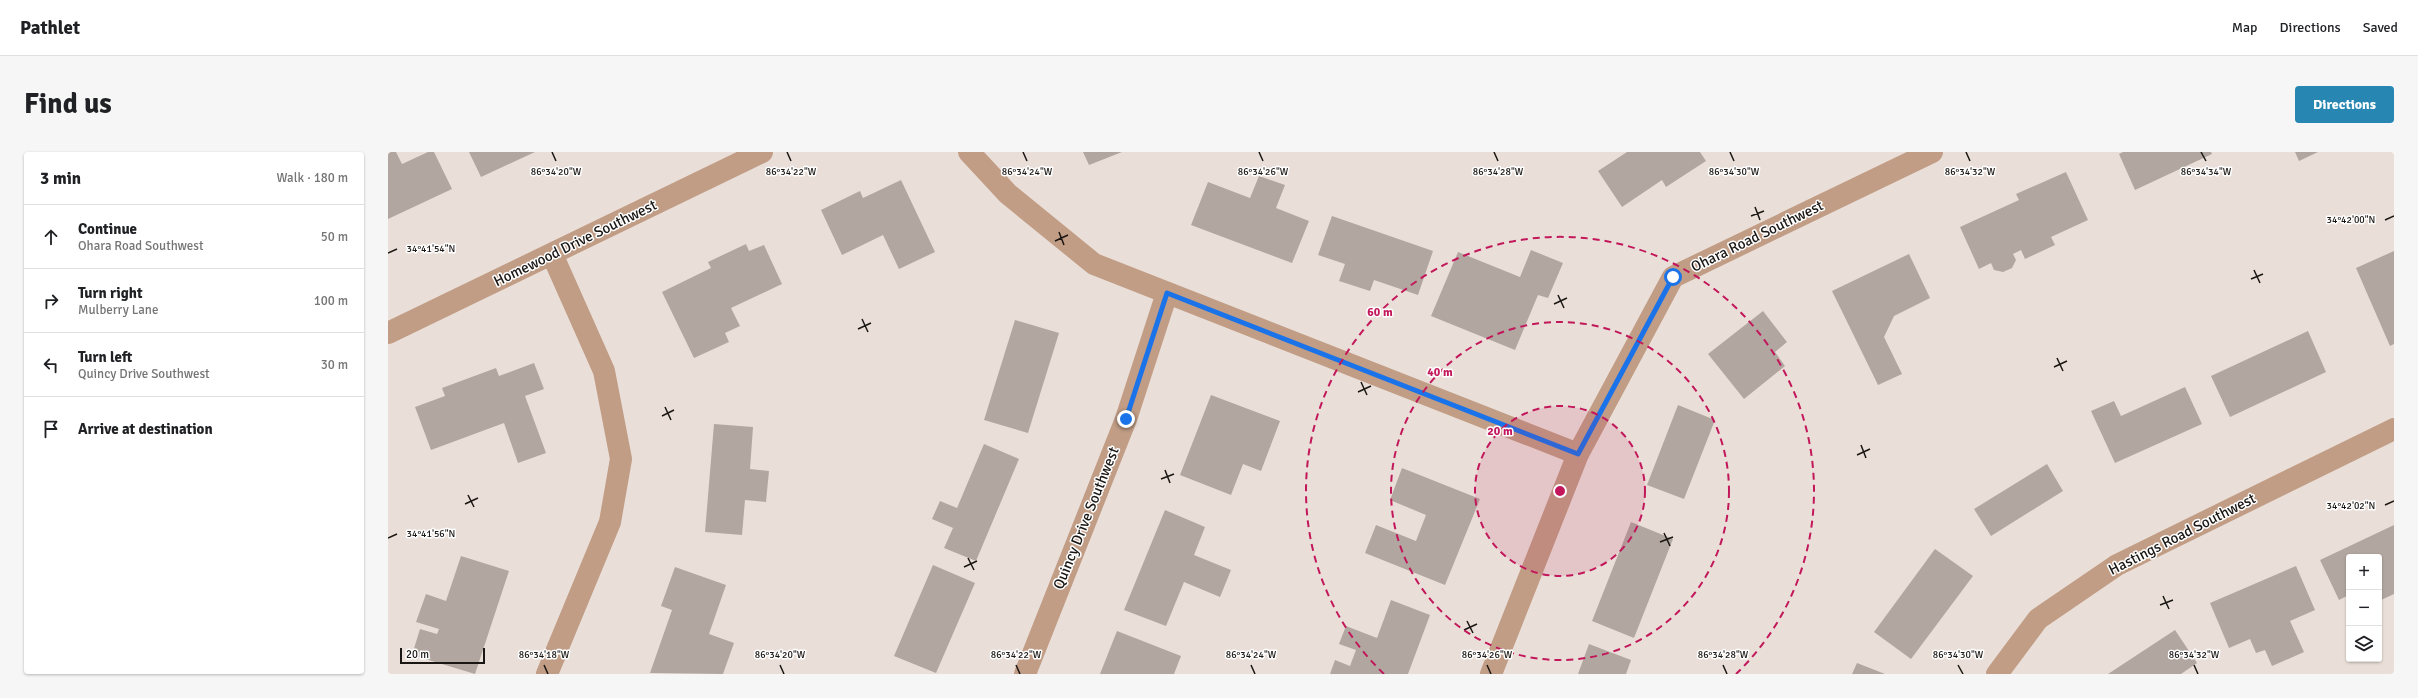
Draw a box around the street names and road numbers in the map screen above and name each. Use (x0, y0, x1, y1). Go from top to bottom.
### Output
street label: Homewood Drive Southwest (491, 196, 659, 290)
street label: Ohara Road Southwest (1688, 196, 1826, 276)
street label: Quincy Drive Southwest (1049, 444, 1123, 592)
street label: Hastings Road Southwest (2105, 489, 2259, 579)

